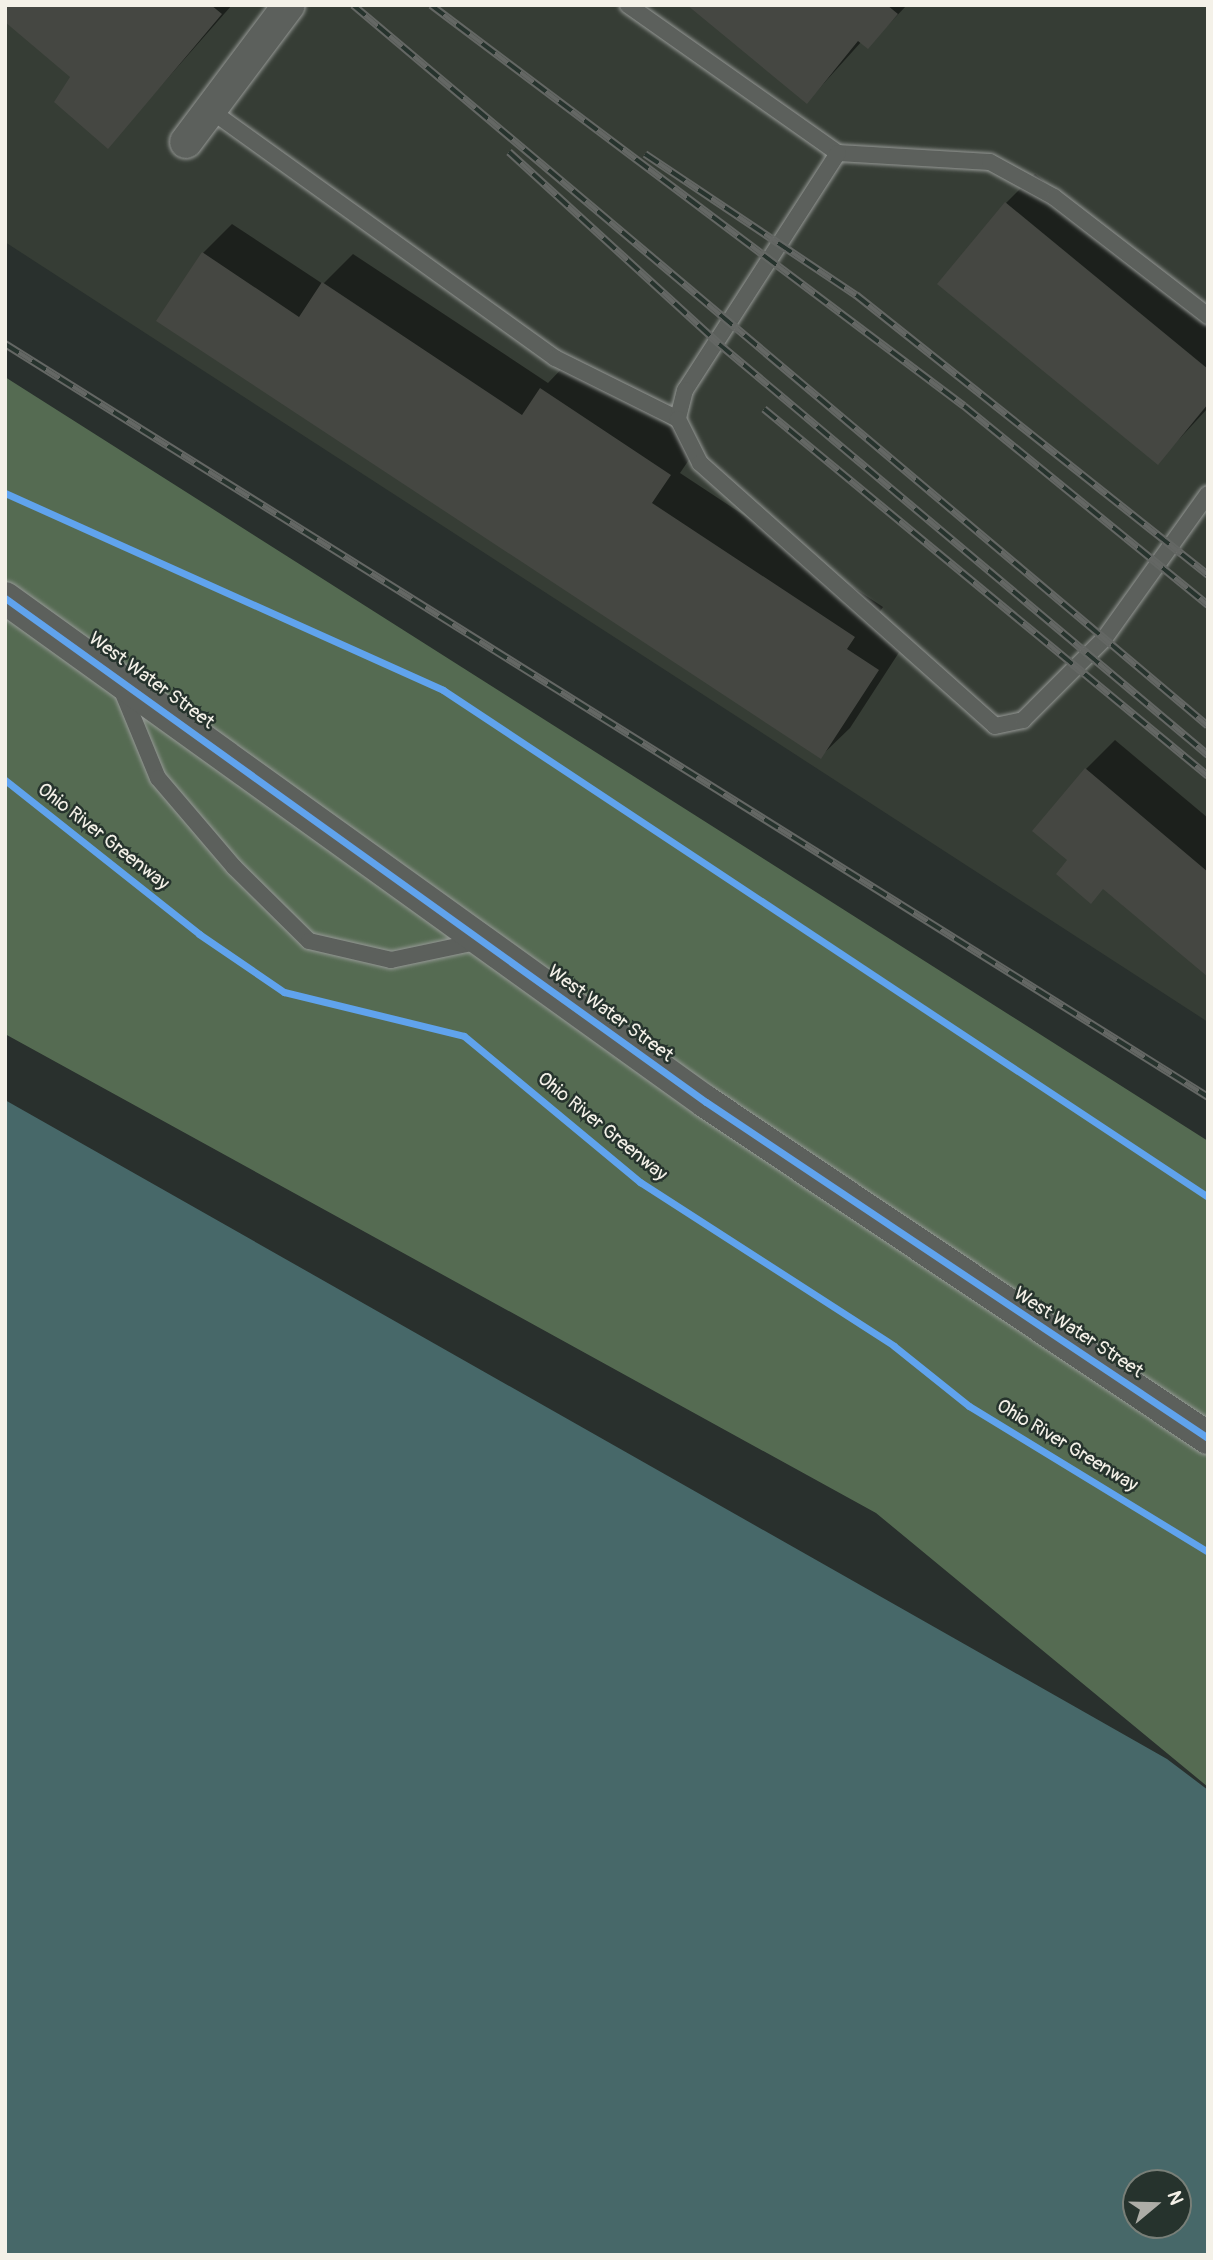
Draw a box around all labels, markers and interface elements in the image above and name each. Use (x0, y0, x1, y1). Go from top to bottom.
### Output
street label: West Water Street (84, 628, 218, 734)
street label: Ohio River Greenway (33, 779, 173, 895)
street label: West Water Street (543, 961, 677, 1067)
street label: Ohio River Greenway (532, 1068, 672, 1186)
street label: West Water Street (1009, 1283, 1147, 1383)
street label: Ohio River Greenway (992, 1395, 1142, 1497)
north arrow (1122, 2169, 1192, 2239)
text: N (1162, 2188, 1188, 2208)

